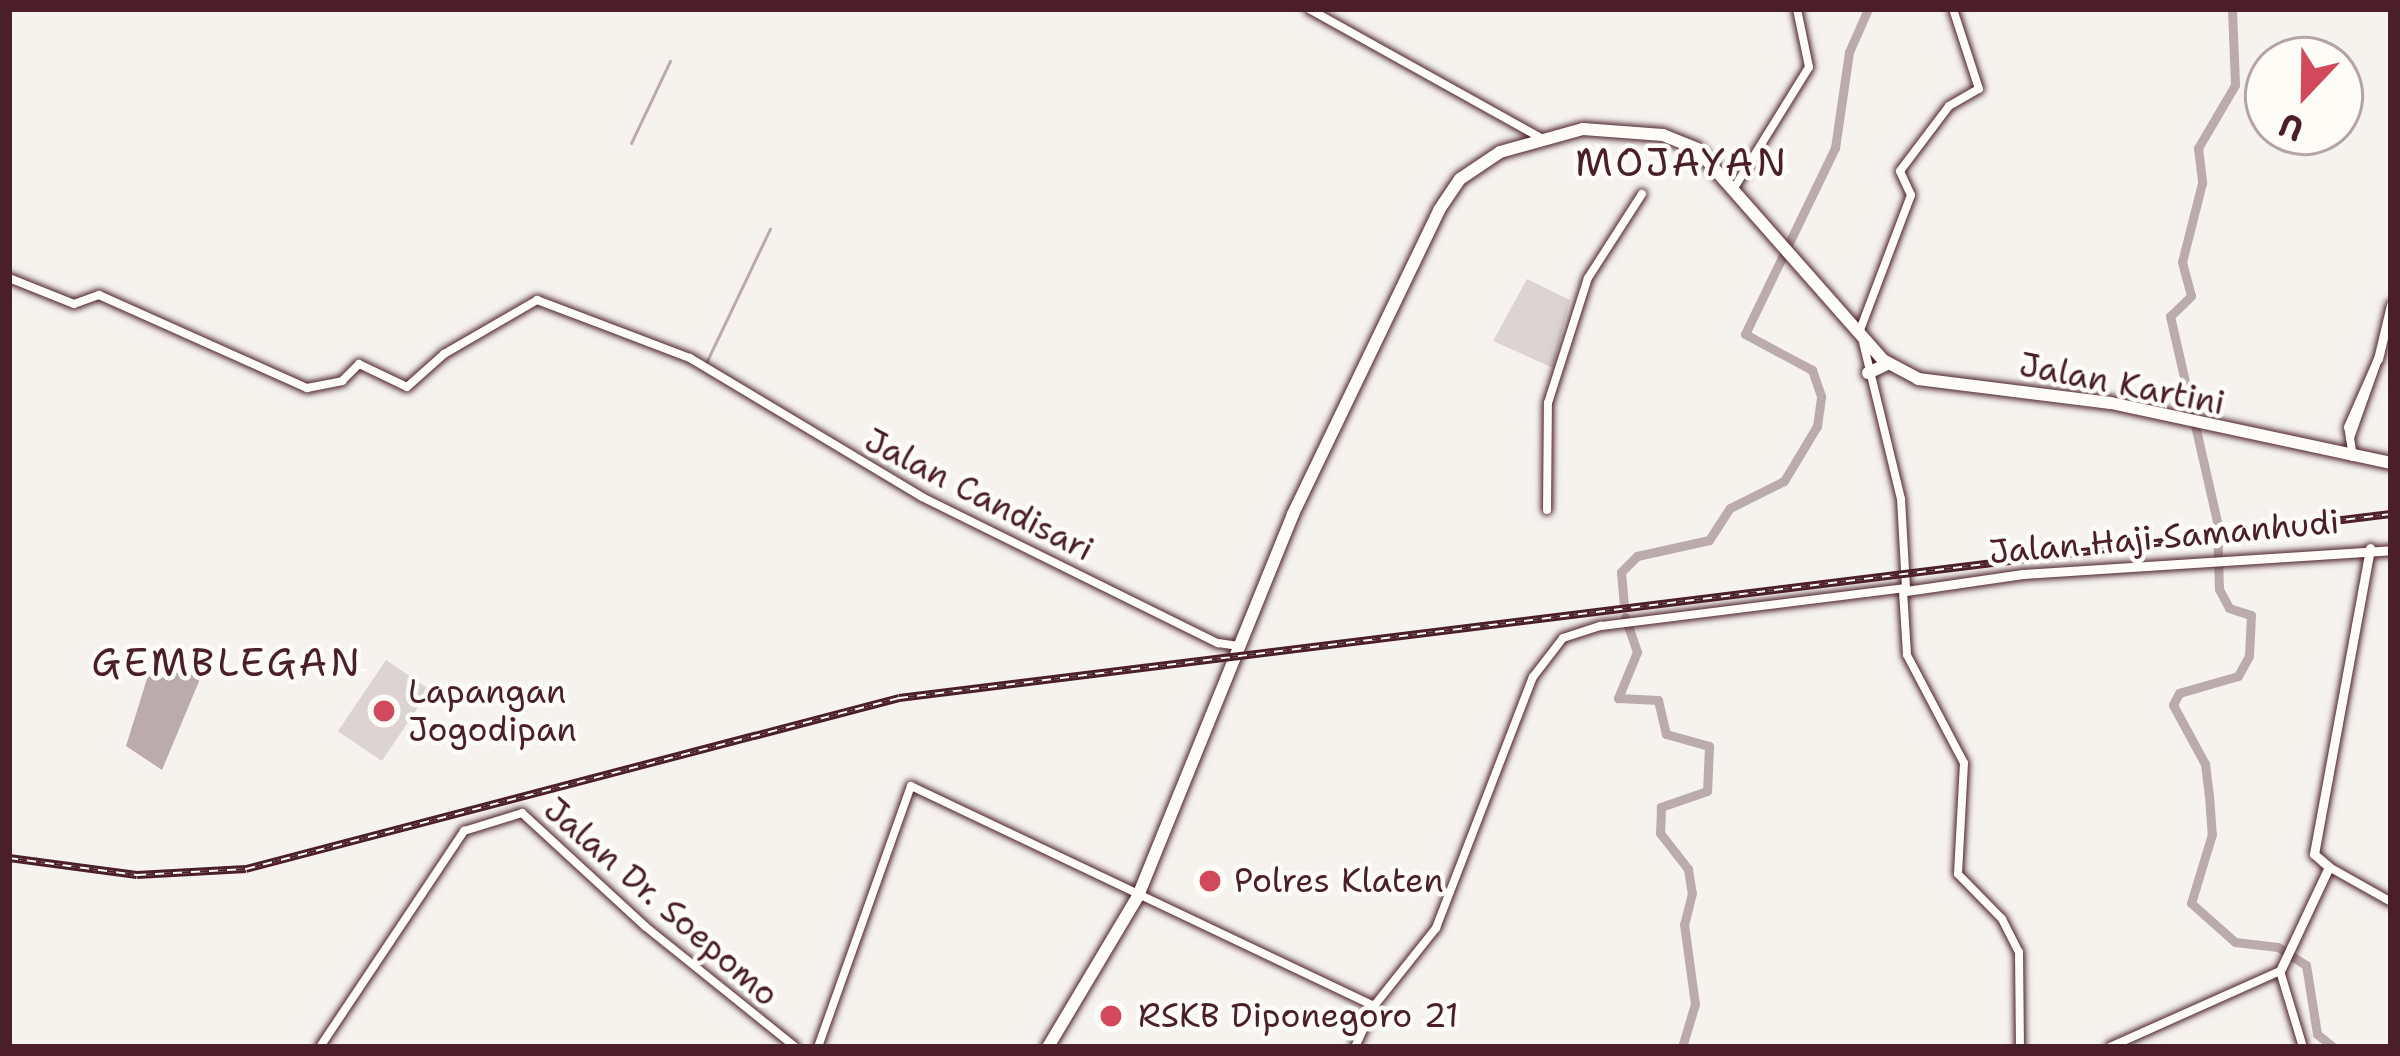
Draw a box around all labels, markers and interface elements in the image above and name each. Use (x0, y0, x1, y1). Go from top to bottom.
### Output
north arrow (2244, 36, 2364, 156)
text: U (2273, 102, 2310, 152)
district label: MOJAYAN (1575, 139, 1789, 185)
street label: Jalan Kartini (2016, 345, 2228, 423)
street label: Jalan Candisari (858, 420, 1100, 570)
street label: Jalan Haji Samanhudi (1987, 502, 2341, 572)
district label: GEMBLEGAN (91, 639, 363, 685)
place label: Lapangan Jogodipan (408, 672, 577, 750)
marker: Lapangan Jogodipan (371, 698, 397, 724)
street label: Jalan Dr. Soepomo (536, 789, 786, 1015)
place label: Polres Klaten (1234, 861, 1444, 901)
marker: Polres Klaten (1197, 868, 1223, 894)
place label: RSKB Diponegoro 21 (1138, 996, 1459, 1036)
marker: RSKB Diponegoro 21 (1095, 1000, 1127, 1032)

